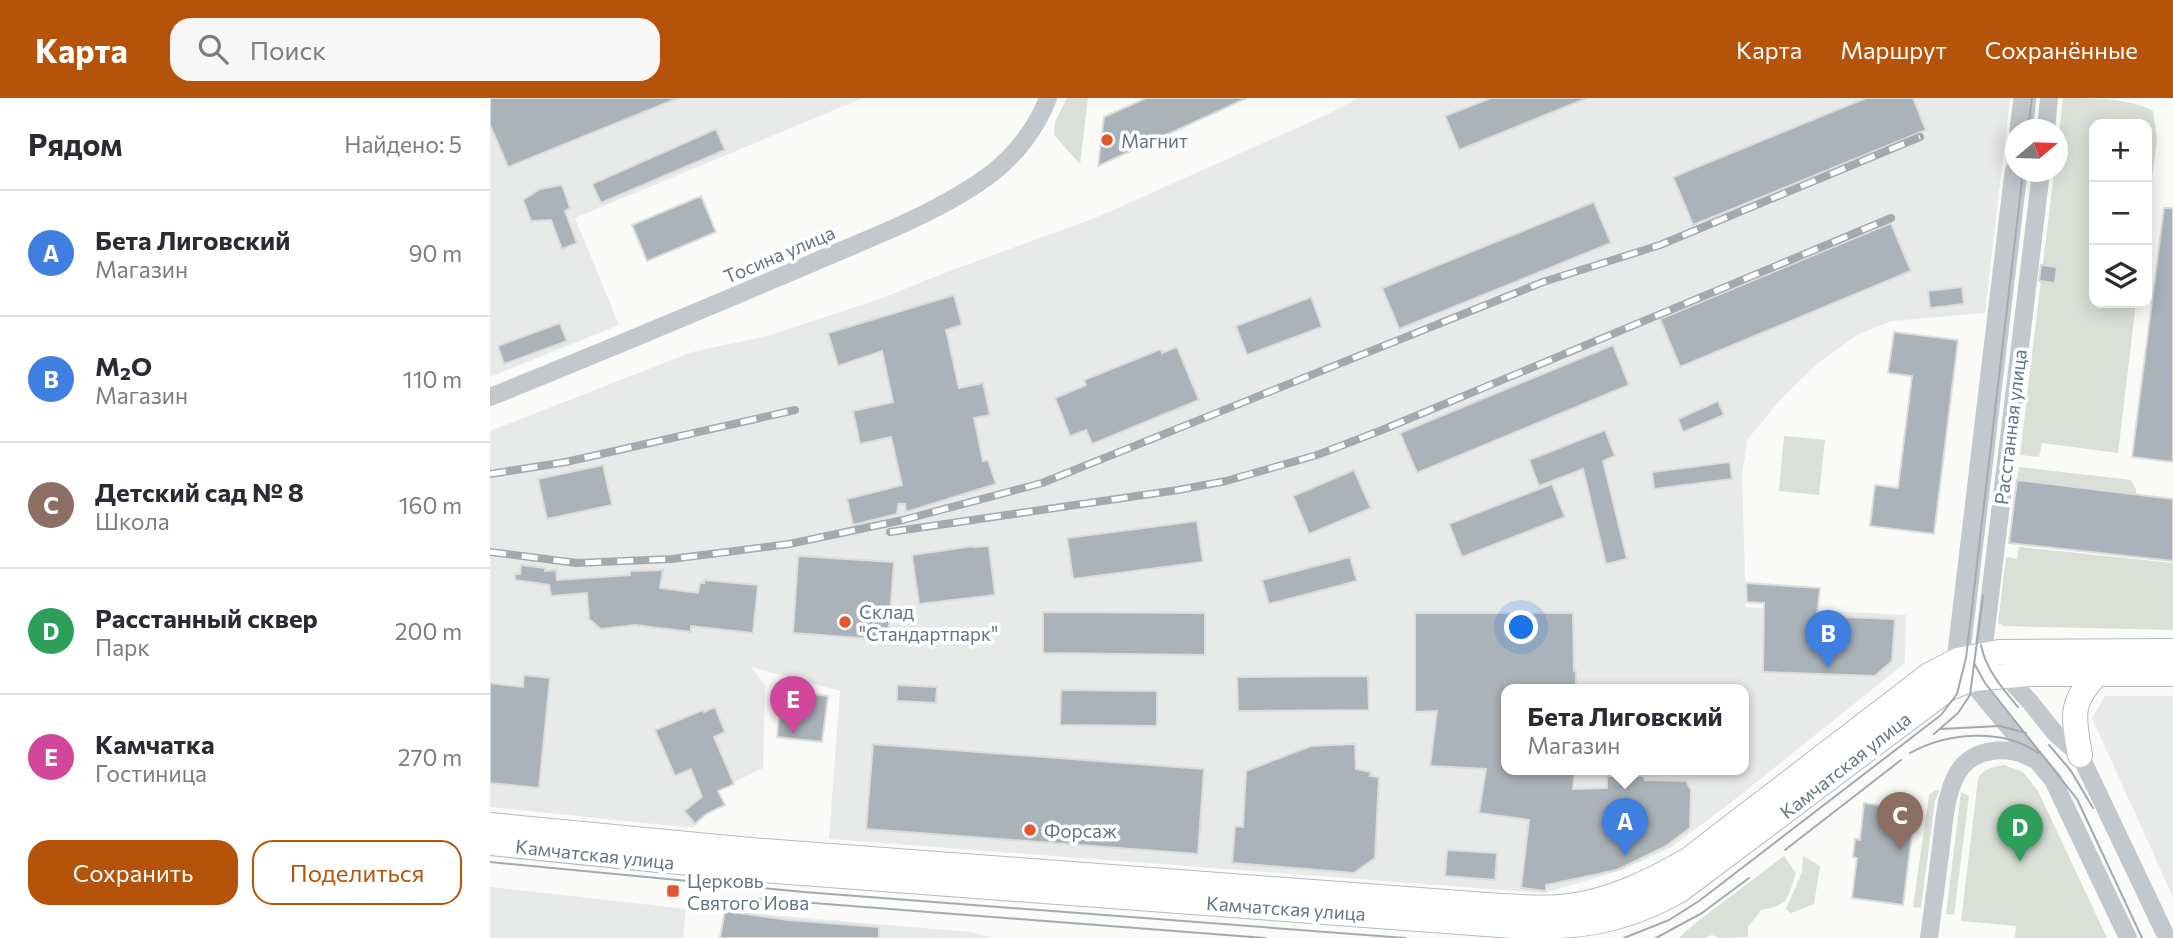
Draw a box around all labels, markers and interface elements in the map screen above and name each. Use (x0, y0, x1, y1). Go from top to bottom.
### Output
search box (170, 18, 660, 81)
text: Карта (35, 29, 128, 70)
icon: search (194, 30, 232, 68)
text: Поиск (250, 34, 326, 65)
text: Карта (1736, 35, 1802, 64)
text: Маршрут (1840, 35, 1947, 64)
text: Сохранённые (1985, 35, 2138, 64)
north arrow (2005, 119, 2068, 182)
map controls (2089, 119, 2152, 308)
button: + (2089, 119, 2152, 182)
text: Рядом (28, 125, 122, 162)
place label: Магнит (1121, 129, 1188, 152)
text: Найдено: 5 (344, 130, 462, 158)
marker: Магнит (1099, 132, 1115, 148)
button: − (2089, 182, 2152, 245)
street label: Тосина улица (720, 220, 838, 288)
text: Бета Лиговский (95, 224, 290, 255)
text: A (43, 239, 59, 267)
text: 90 m (409, 239, 462, 267)
button: layers (2089, 245, 2152, 308)
text: Магазин (95, 255, 188, 283)
street label: Расстанная улица (1989, 348, 2031, 506)
text: М₂O (95, 350, 152, 381)
text: B (43, 365, 59, 393)
text: 110 m (403, 365, 462, 393)
text: Магазин (95, 381, 188, 409)
text: Детский сад № 8 (95, 476, 304, 507)
text: C (43, 491, 59, 519)
text: 160 m (399, 491, 462, 519)
text: Школа (95, 507, 170, 535)
place label: Склад "Стандартпарк" (859, 600, 998, 645)
text: Расстанный сквер (95, 602, 318, 633)
your location (1504, 610, 1538, 644)
pin: B (1805, 610, 1851, 668)
marker: Склад "Стандартпарк" (837, 614, 853, 630)
text: D (43, 617, 59, 645)
text: 200 m (395, 617, 462, 645)
text: Парк (95, 633, 150, 661)
pin: E (770, 676, 816, 734)
popup (1501, 684, 1749, 775)
text: Бета Лиговский (1527, 700, 1723, 731)
street label: Камчатская улица (1775, 707, 1915, 823)
text: Камчатка (95, 728, 215, 759)
text: Магазин (1527, 731, 1620, 759)
text: E (44, 743, 58, 771)
text: 270 m (398, 743, 462, 771)
text: Гостиница (95, 759, 207, 787)
pin: C (1877, 792, 1923, 850)
pin: A (1602, 798, 1648, 856)
pin: D (1997, 804, 2043, 862)
place label: Форсаж (1044, 819, 1117, 842)
marker: Форсаж (1022, 822, 1038, 838)
street label: Камчатская улица (514, 834, 676, 874)
button: Сохранить (28, 840, 238, 905)
button: Поделиться (252, 840, 462, 905)
place label: Церковь Святого Иова (687, 869, 809, 914)
marker: Церковь Святого Иова (665, 883, 681, 899)
street label: Камчатская улица (1206, 891, 1366, 925)

